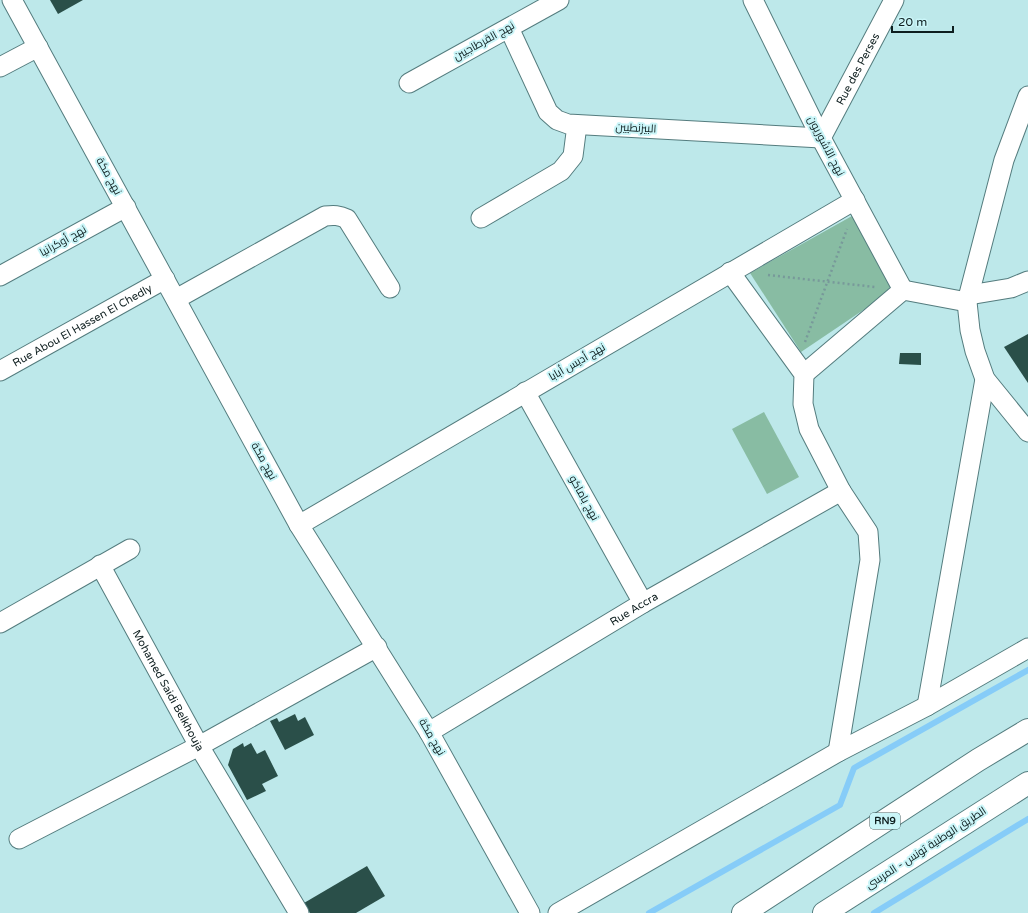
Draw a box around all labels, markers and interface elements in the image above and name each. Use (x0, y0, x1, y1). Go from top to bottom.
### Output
scale bar (892, 8, 953, 34)
text: 20 m (898, 15, 927, 29)
street label: نهج القرطاجيين (451, 19, 517, 64)
street label: Rue des Perses (833, 31, 882, 107)
street label: نهج الآشوريون (804, 114, 847, 179)
street label: البيزنطيين (615, 120, 657, 136)
street label: نهج مكة (93, 155, 125, 197)
street label: نهج أوكرانيا (37, 222, 89, 260)
street label: Rue Abou El Hassen El Chedly (10, 281, 154, 369)
street label: نهج أديس أبابا (546, 340, 608, 384)
street label: نهج مكة (248, 440, 280, 482)
street label: نهج باماكو (565, 473, 602, 523)
street label: Rue Accra (607, 589, 660, 628)
street label: Mohamed Saidi Belkhouja (130, 628, 207, 753)
street label: نهج مكة (415, 716, 448, 758)
street label: الطريق الوطنية تونس - المرسى (863, 804, 989, 892)
road number: RN9 (870, 813, 900, 829)

